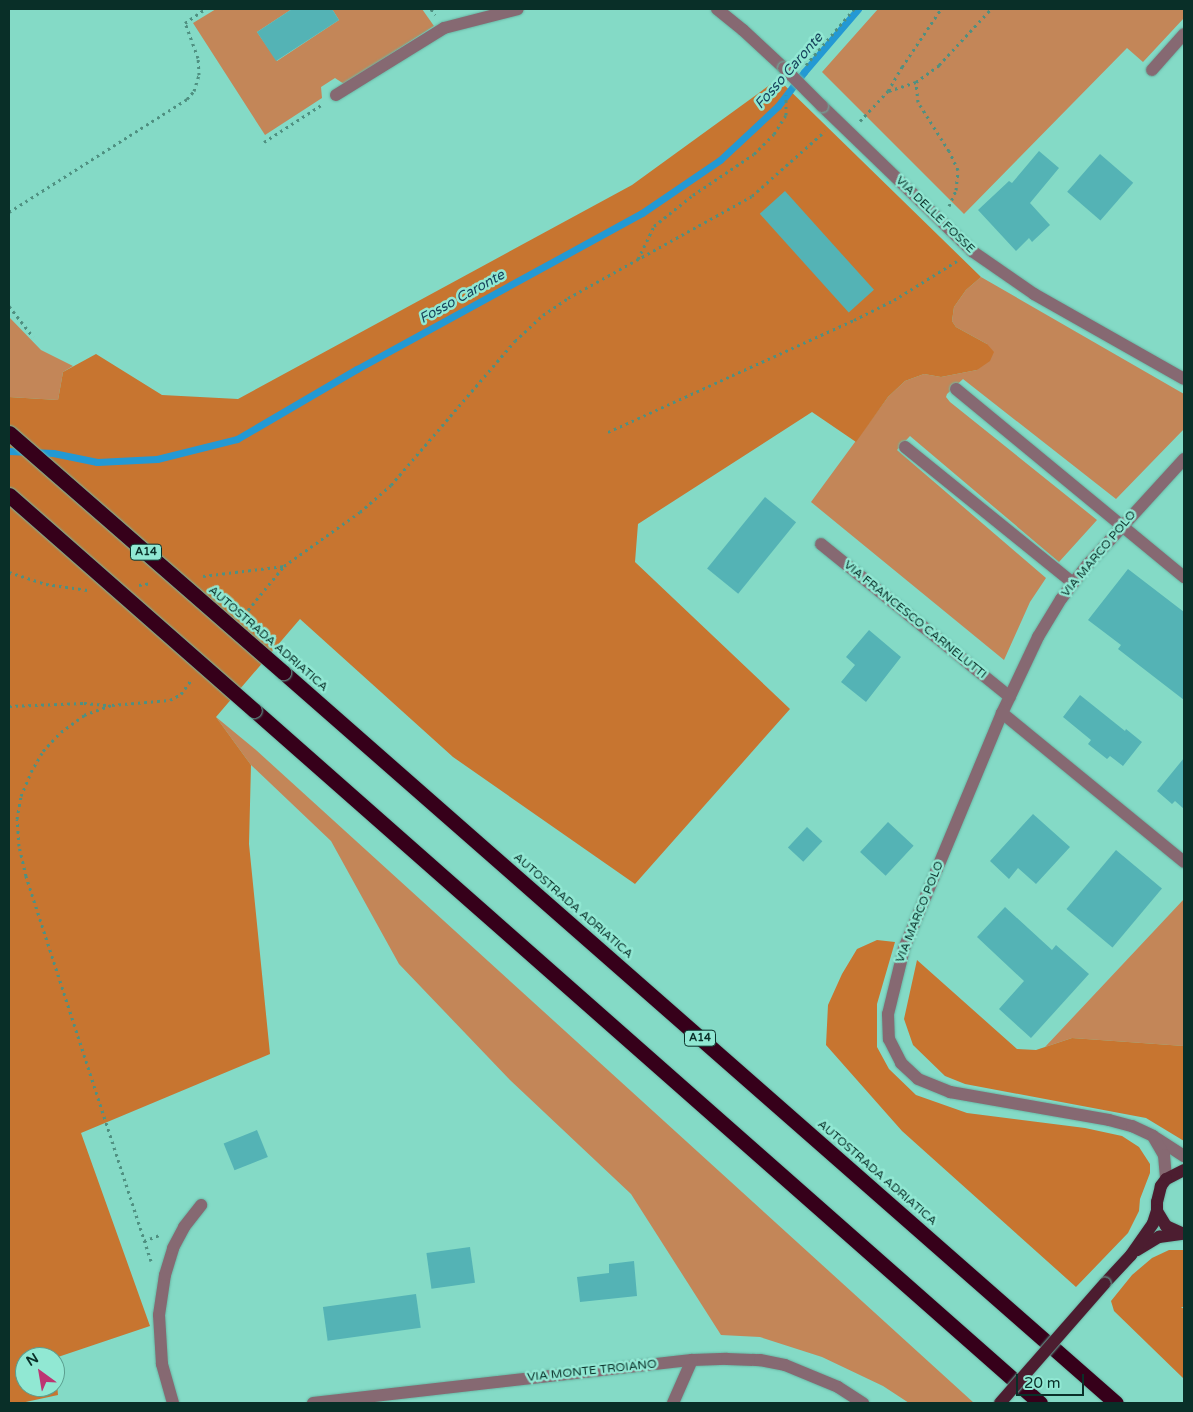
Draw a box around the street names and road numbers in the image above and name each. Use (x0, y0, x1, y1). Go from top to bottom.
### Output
street label: VIA DELLE FOSSE (892, 174, 978, 256)
street label: VIA MARCO POLO (1059, 508, 1139, 600)
road number: A14 (130, 544, 162, 560)
street label: VIA FRANCESCO CARNELUTTI (841, 558, 989, 682)
street label: AUTOSTRADA ADRIATICA (205, 583, 331, 695)
street label: AUTOSTRADA ADRIATICA (510, 850, 636, 962)
street label: VIA MARCO POLO (893, 859, 947, 965)
road number: A14 (684, 1030, 716, 1046)
street label: AUTOSTRADA ADRIATICA (814, 1117, 940, 1229)
street label: VIA MONTE TROIANO (526, 1357, 658, 1385)

